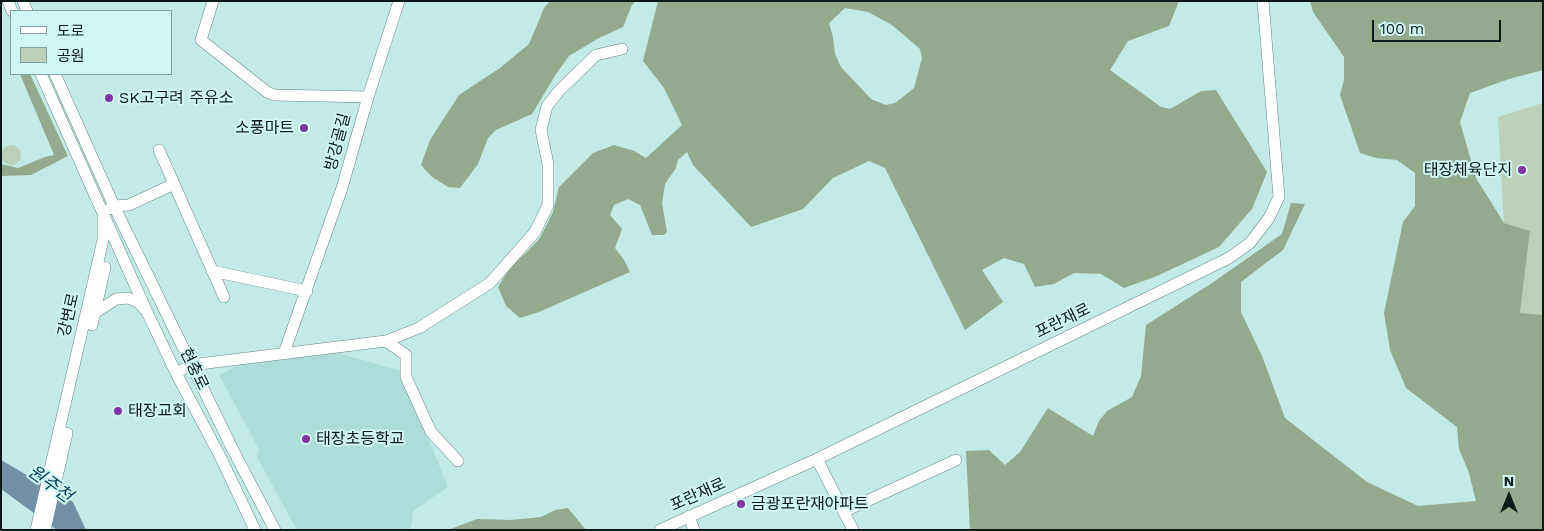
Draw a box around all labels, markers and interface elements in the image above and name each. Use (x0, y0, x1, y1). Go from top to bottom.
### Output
legend (10, 10, 172, 75)
scale bar (1374, 10, 1503, 42)
text: 100 m (1380, 20, 1424, 38)
text: 도로 (57, 22, 85, 40)
text: 공원 (57, 47, 85, 65)
place label: SK고구려 주유소 (119, 88, 234, 108)
marker: SK고구려 주유소 (103, 92, 115, 104)
street label: 방강골길 (321, 111, 355, 173)
place label: 소풍마트 (235, 118, 294, 138)
marker: 소풍마트 (298, 122, 310, 134)
place label: 태장체육단지 (1424, 160, 1512, 180)
marker: 태장체육단지 (1516, 164, 1528, 176)
street label: 강변로 (55, 291, 83, 339)
street label: 포란재로 (1032, 299, 1094, 343)
street label: 현충로 (176, 345, 212, 393)
place label: 태장교회 (128, 401, 187, 421)
marker: 태장교회 (112, 405, 124, 417)
place label: 태장초등학교 (316, 429, 404, 449)
marker: 태장초등학교 (300, 433, 312, 445)
water label: 원주천 (24, 461, 76, 507)
north arrow (1484, 471, 1534, 521)
text: N (1504, 473, 1514, 489)
street label: 포란재로 (667, 474, 729, 516)
place label: 금광포란재아파트 (751, 494, 869, 514)
marker: 금광포란재아파트 (735, 498, 747, 510)

